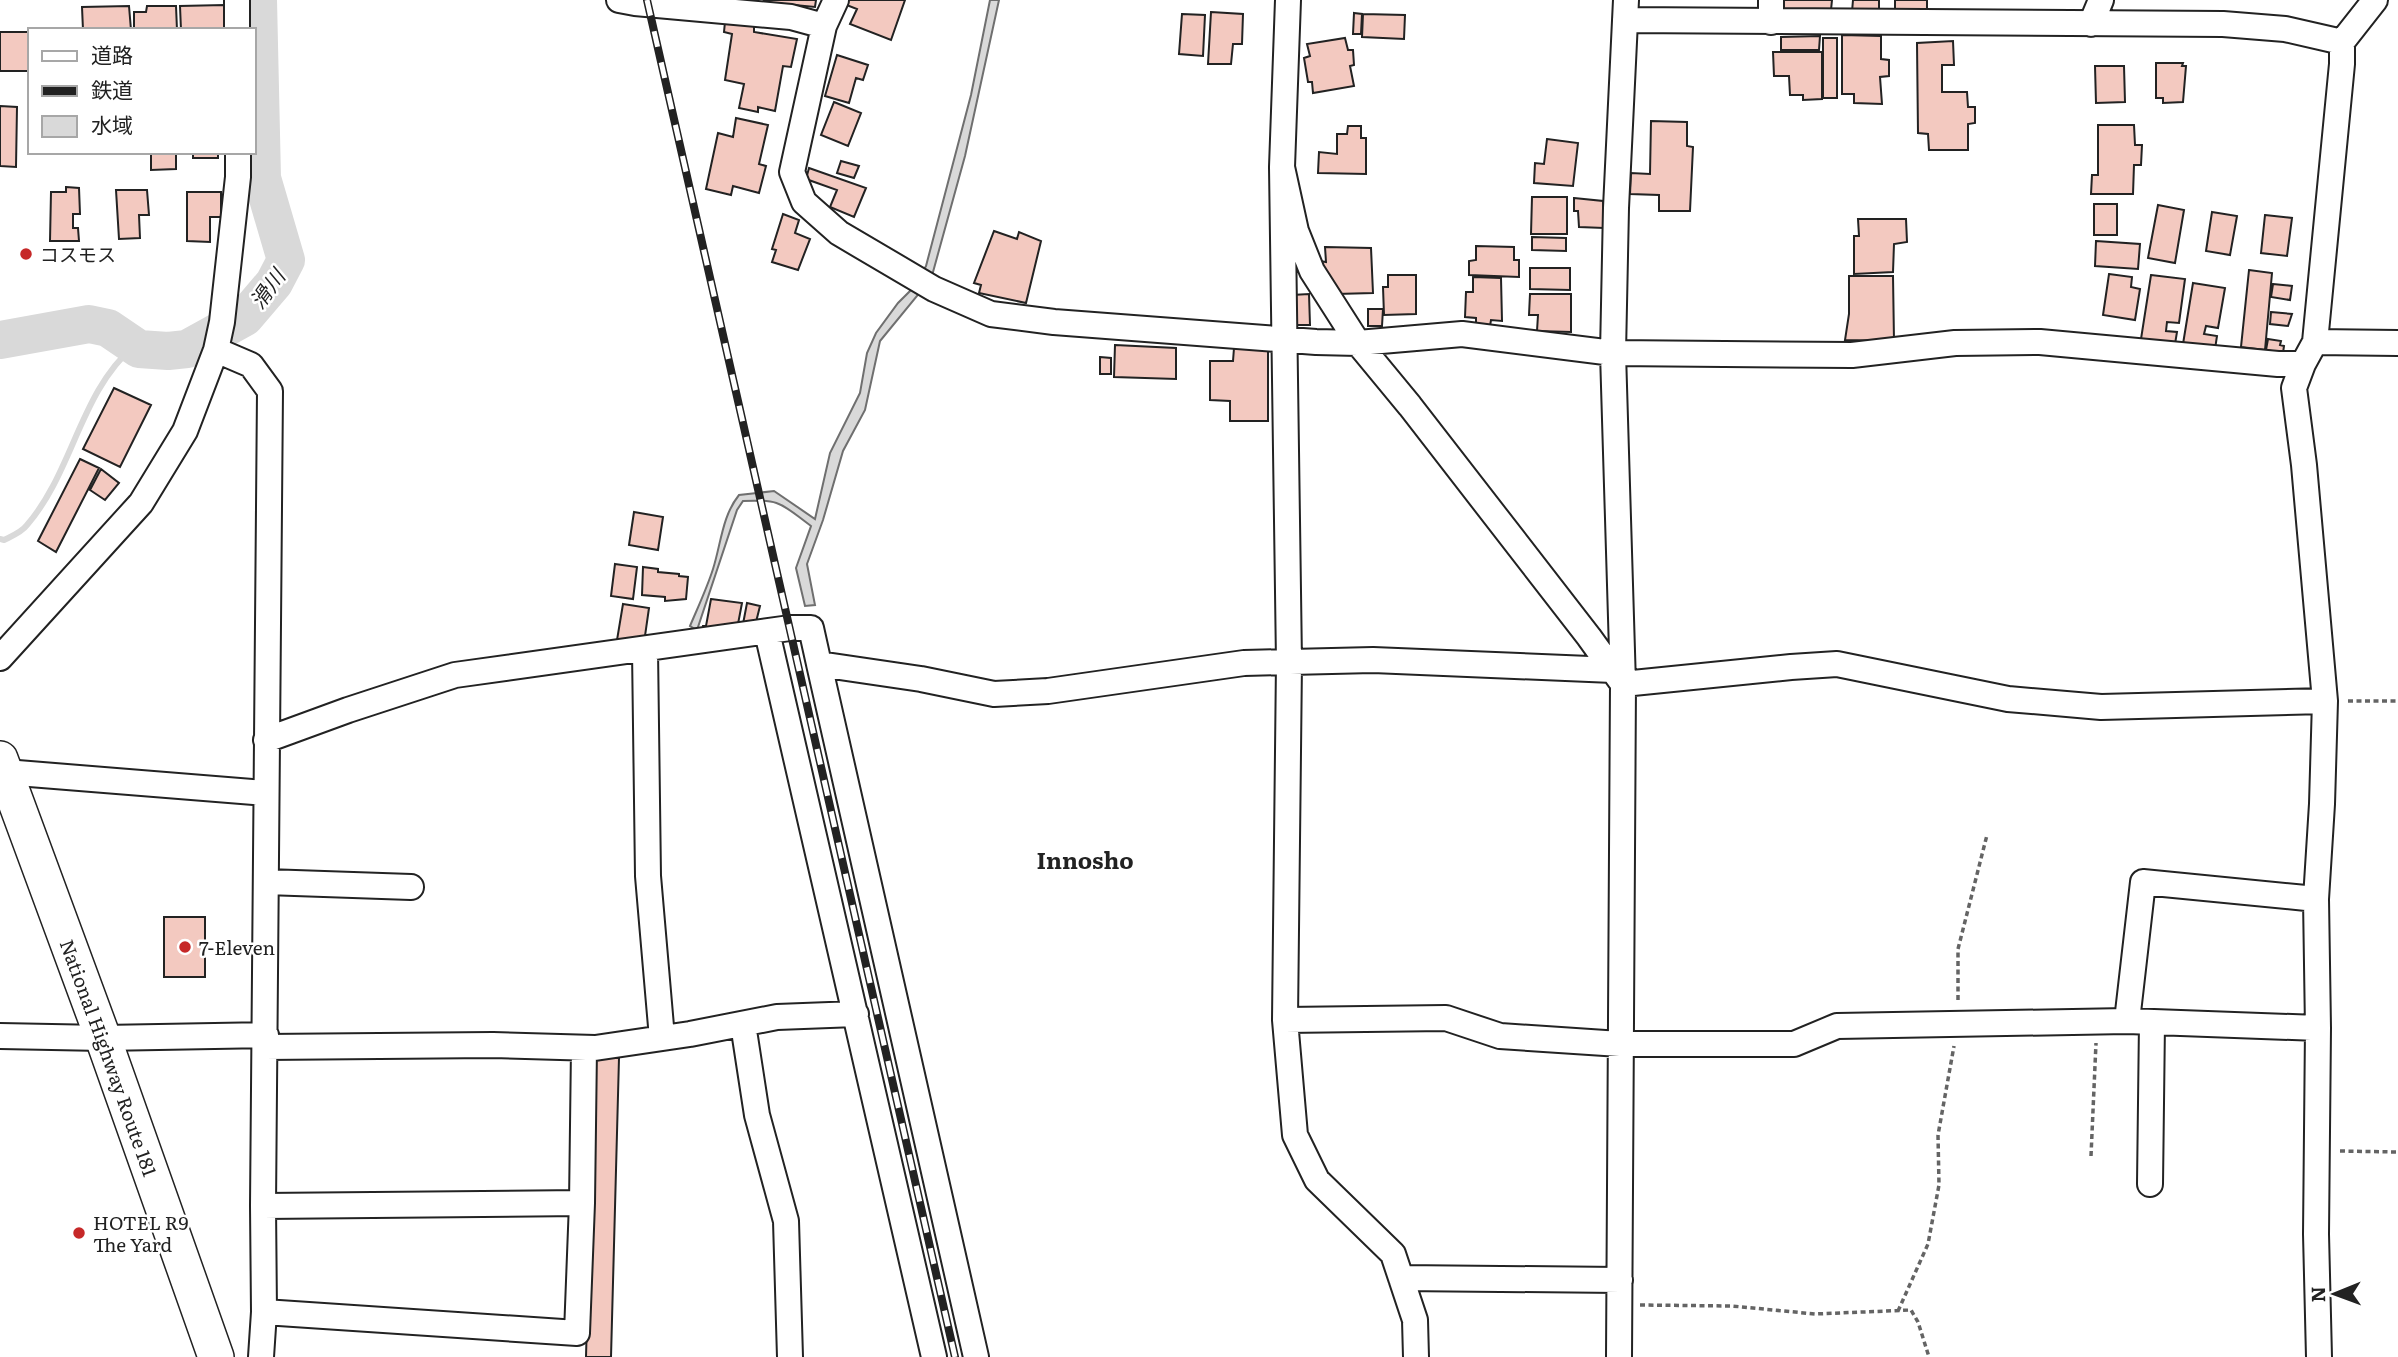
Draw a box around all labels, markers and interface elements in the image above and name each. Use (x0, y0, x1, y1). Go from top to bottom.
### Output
legend (28, 28, 256, 154)
text: 道路 (91, 38, 133, 69)
text: 鉄道 (91, 73, 133, 104)
text: 水域 (91, 108, 133, 139)
place label: コスモス (40, 240, 116, 268)
marker: コスモス (18, 246, 34, 262)
water label: 滑川 (241, 260, 292, 314)
district label: Innosho (1036, 842, 1134, 876)
place label: 7-Eleven (199, 933, 275, 961)
street label: National Highway Route 181 (54, 935, 165, 1180)
marker: 7-Eleven (177, 939, 193, 955)
place label: HOTEL R9 The Yard (93, 1208, 189, 1258)
marker: HOTEL R9 The Yard (71, 1225, 87, 1241)
north arrow (2300, 1259, 2370, 1329)
text: N (2303, 1286, 2331, 1303)

